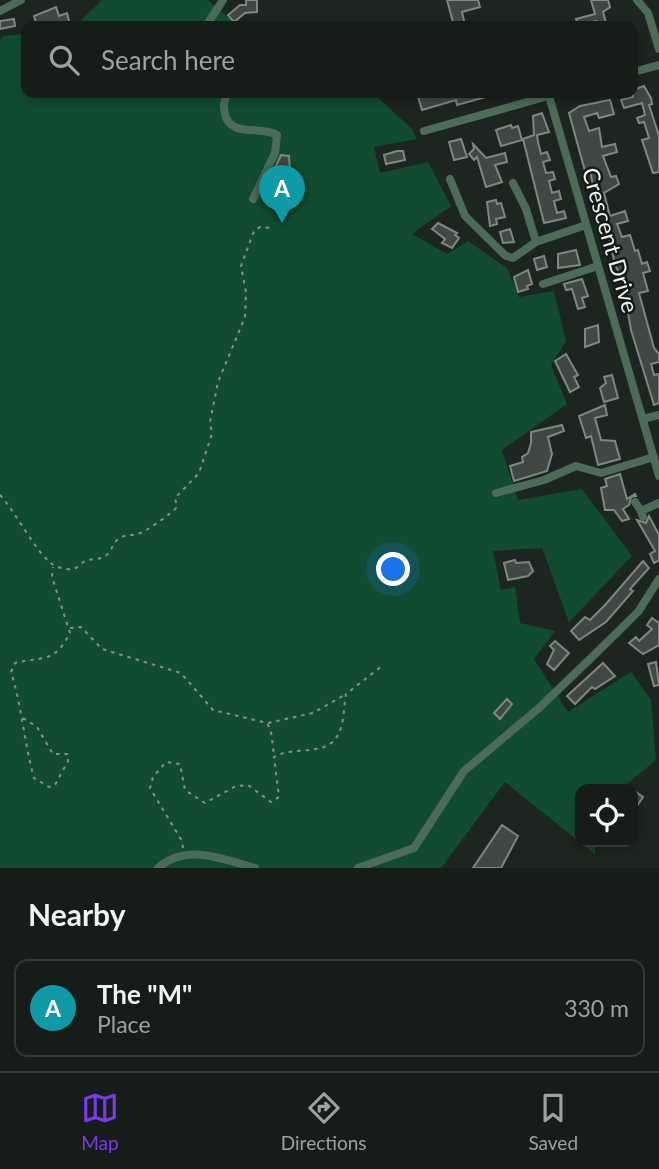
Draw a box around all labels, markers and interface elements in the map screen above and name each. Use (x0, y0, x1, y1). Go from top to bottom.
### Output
search box (21, 21, 638, 98)
icon: search (45, 41, 83, 79)
text: Search here (101, 44, 235, 76)
street label: Crescent Drive (577, 164, 645, 316)
pin: A (259, 165, 305, 223)
your location (376, 552, 410, 586)
map controls (575, 784, 638, 847)
button: locate (575, 784, 638, 847)
text: Nearby (28, 896, 126, 932)
text: The "M" (97, 978, 192, 1010)
text: A (45, 994, 61, 1022)
text: 330 m (564, 994, 629, 1022)
text: Place (97, 1010, 151, 1038)
tab: Map (81, 1089, 119, 1154)
tab: Directions (281, 1089, 367, 1154)
tab: Saved (528, 1089, 578, 1154)

